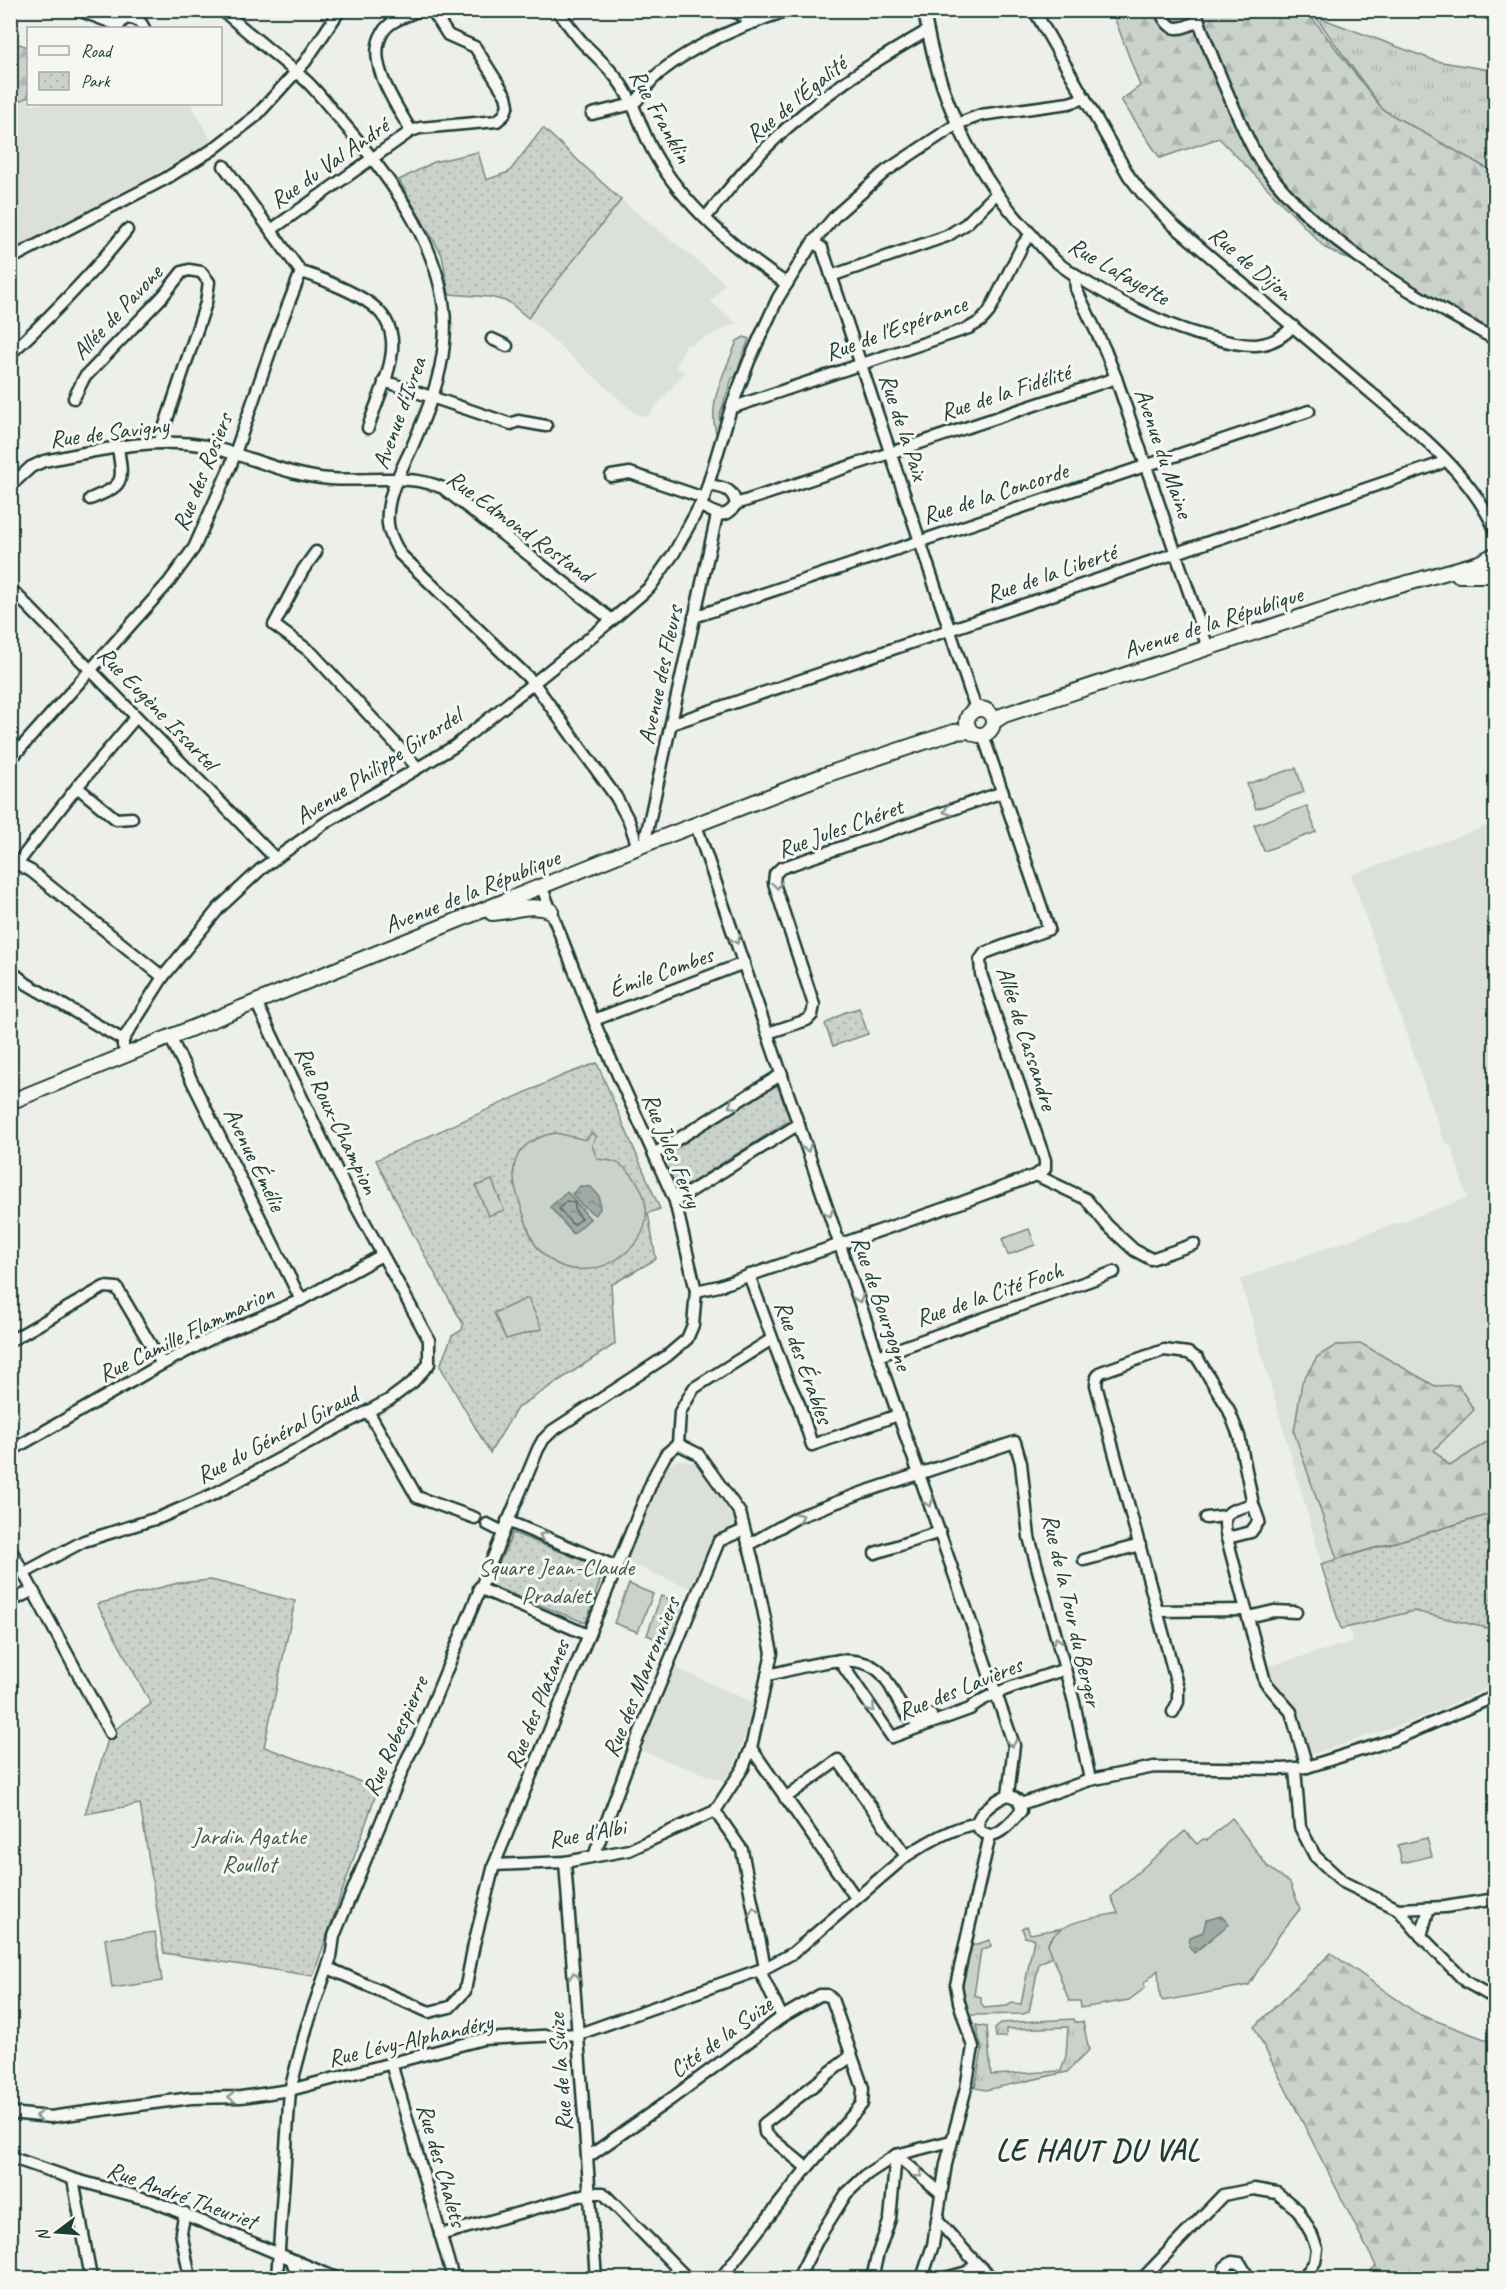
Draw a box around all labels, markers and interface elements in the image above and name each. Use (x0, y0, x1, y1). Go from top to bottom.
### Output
legend (27, 27, 222, 105)
text: Road (81, 40, 114, 62)
street label: Rue de l'Égalité (740, 47, 856, 149)
street label: Rue Franklin (623, 64, 699, 168)
text: Park (81, 70, 111, 92)
street label: Rue du Val André (264, 109, 398, 215)
street label: Rue de Dijon (1203, 219, 1300, 308)
street label: Rue Lafayette (1063, 230, 1177, 313)
street label: Allée de Pavone (65, 256, 170, 366)
street label: Rue de l'Espérance (821, 288, 973, 368)
street label: Avenue d'Ivrea (365, 352, 433, 473)
street label: Rue de la Fidélité (936, 356, 1078, 427)
street label: Rue de la Paix (873, 370, 936, 486)
street label: Avenue du Maine (1128, 384, 1201, 524)
street label: Rue des Rosiers (165, 407, 240, 535)
street label: Rue de Savigny (48, 410, 172, 454)
street label: Rue de la Concorde (918, 455, 1074, 531)
street label: Rue Edmond Rostand (441, 463, 602, 591)
street label: Rue de la Liberté (982, 535, 1124, 609)
street label: Avenue de la République (1120, 578, 1308, 665)
street label: Avenue des Fleurs (631, 600, 690, 747)
street label: Rue Eugène Issartel (91, 640, 227, 779)
street label: Avenue Philippe Girardel (289, 699, 470, 831)
street label: Rue Jules Chéret (773, 791, 909, 865)
one-way arrow (942, 804, 953, 817)
street label: Avenue de la République (380, 841, 566, 940)
one-way arrow (770, 880, 782, 889)
one-way arrow (728, 934, 741, 945)
street label: Émile Combes (605, 939, 719, 1005)
street label: Allée de Cassandre (990, 962, 1065, 1116)
street label: Rue Roux-Champion (288, 1041, 386, 1200)
street label: Rue Jules Ferry (635, 1088, 709, 1213)
one-way arrow (728, 1098, 739, 1109)
street label: Avenue Émélie (217, 1102, 294, 1218)
one-way arrow (800, 1142, 812, 1153)
one-way arrow (822, 1208, 835, 1218)
street label: Rue de Bourgogne (845, 1232, 920, 1376)
street label: Rue de la Cité Foch (911, 1254, 1068, 1333)
street label: Rue Camille Flammarion (93, 1277, 279, 1389)
one-way arrow (851, 1293, 864, 1304)
street label: Rue des Érables (768, 1296, 841, 1430)
street label: Rue du Général Giraud (191, 1378, 366, 1490)
one-way arrow (922, 1497, 935, 1508)
street label: Rue de la Tour du Berger (1035, 1511, 1109, 1711)
one-way arrow (793, 1512, 804, 1524)
one-way arrow (539, 1531, 550, 1543)
park label: Square Jean-Claude Pradalet (478, 1552, 636, 1610)
street label: Rue des Marronniers (595, 1591, 687, 1761)
street label: Rue des Platanes (498, 1634, 577, 1773)
one-way arrow (1052, 1636, 1065, 1646)
street label: Rue des Lavières (893, 1649, 1028, 1727)
street label: Rue Robespierre (355, 1669, 436, 1801)
one-way arrow (864, 1702, 875, 1713)
one-way arrow (1005, 1738, 1018, 1748)
street label: Rue d'Albi (546, 1811, 630, 1855)
park label: Jardin Agathe Roullot (191, 1821, 308, 1879)
one-way arrow (748, 1906, 761, 1916)
one-way arrow (568, 1971, 581, 1980)
street label: Cité de la Suize (664, 1988, 780, 2084)
street label: Rue Lévy-Alphandéry (325, 2006, 497, 2074)
street label: Rue de la Suize (541, 2010, 579, 2132)
one-way arrow (228, 2090, 237, 2103)
street label: Rue des Chalets (410, 2100, 474, 2232)
one-way arrow (34, 2110, 43, 2123)
district label: LE HAUT DU VAL (996, 2131, 1200, 2169)
street label: Rue André Theuriet (103, 2154, 264, 2237)
one-way arrow (912, 2167, 923, 2178)
north arrow (27, 2202, 87, 2262)
text: N (32, 2225, 55, 2243)

